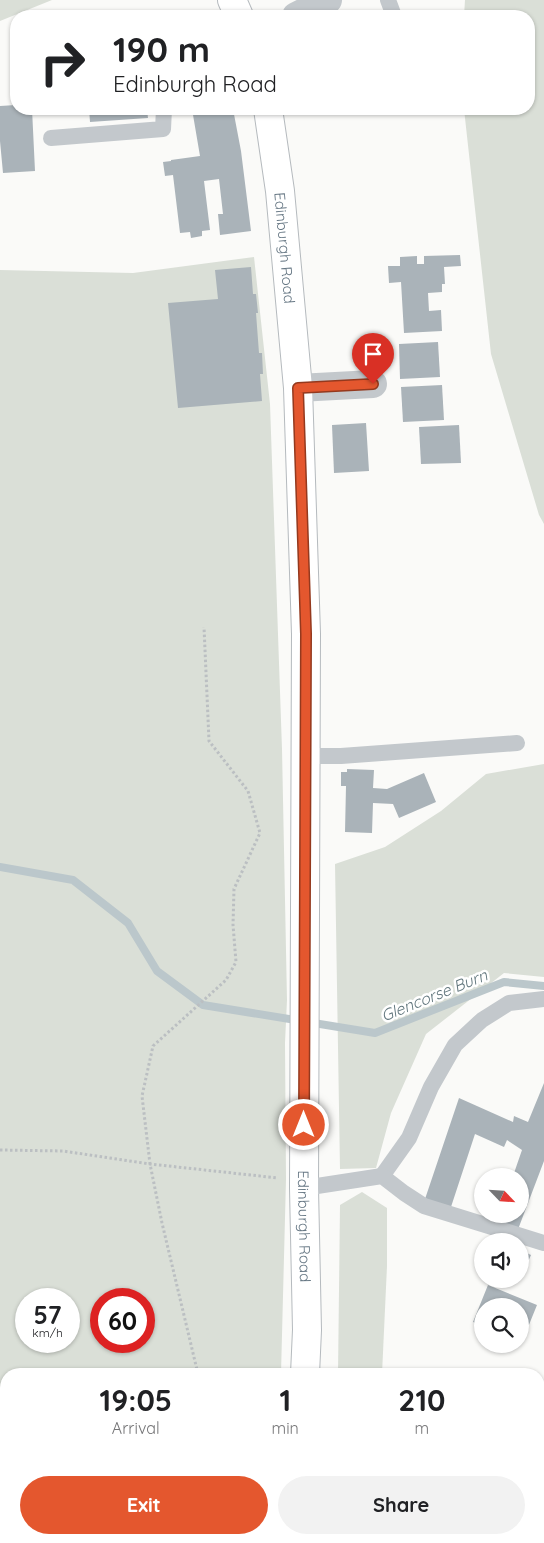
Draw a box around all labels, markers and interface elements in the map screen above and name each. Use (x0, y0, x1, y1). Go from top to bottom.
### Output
text: 190 m (113, 27, 210, 71)
icon: right (30, 30, 95, 95)
text: Edinburgh Road (113, 70, 277, 98)
street label: Edinburgh Road (271, 191, 300, 304)
pin (352, 333, 394, 384)
icon: arrive (359, 340, 387, 368)
water label: Glencorse Burn (378, 964, 491, 1025)
position arrow (277, 1098, 329, 1150)
north arrow (474, 1168, 529, 1222)
map controls (474, 1168, 529, 1353)
street label: Edinburgh Road (294, 1170, 315, 1282)
button: sound (474, 1233, 529, 1288)
speed limit sign: 60 (90, 1288, 155, 1353)
button: search (474, 1298, 529, 1353)
text: 57 (33, 1299, 62, 1330)
text: km/h (32, 1325, 63, 1340)
text: 19:05 (99, 1381, 172, 1419)
text: 1 (279, 1381, 291, 1419)
text: 210 (398, 1381, 446, 1419)
text: Arrival (112, 1418, 160, 1438)
text: min (272, 1418, 299, 1438)
text: m (415, 1418, 429, 1438)
button: Exit (20, 1476, 268, 1534)
button: Share (278, 1476, 525, 1534)

